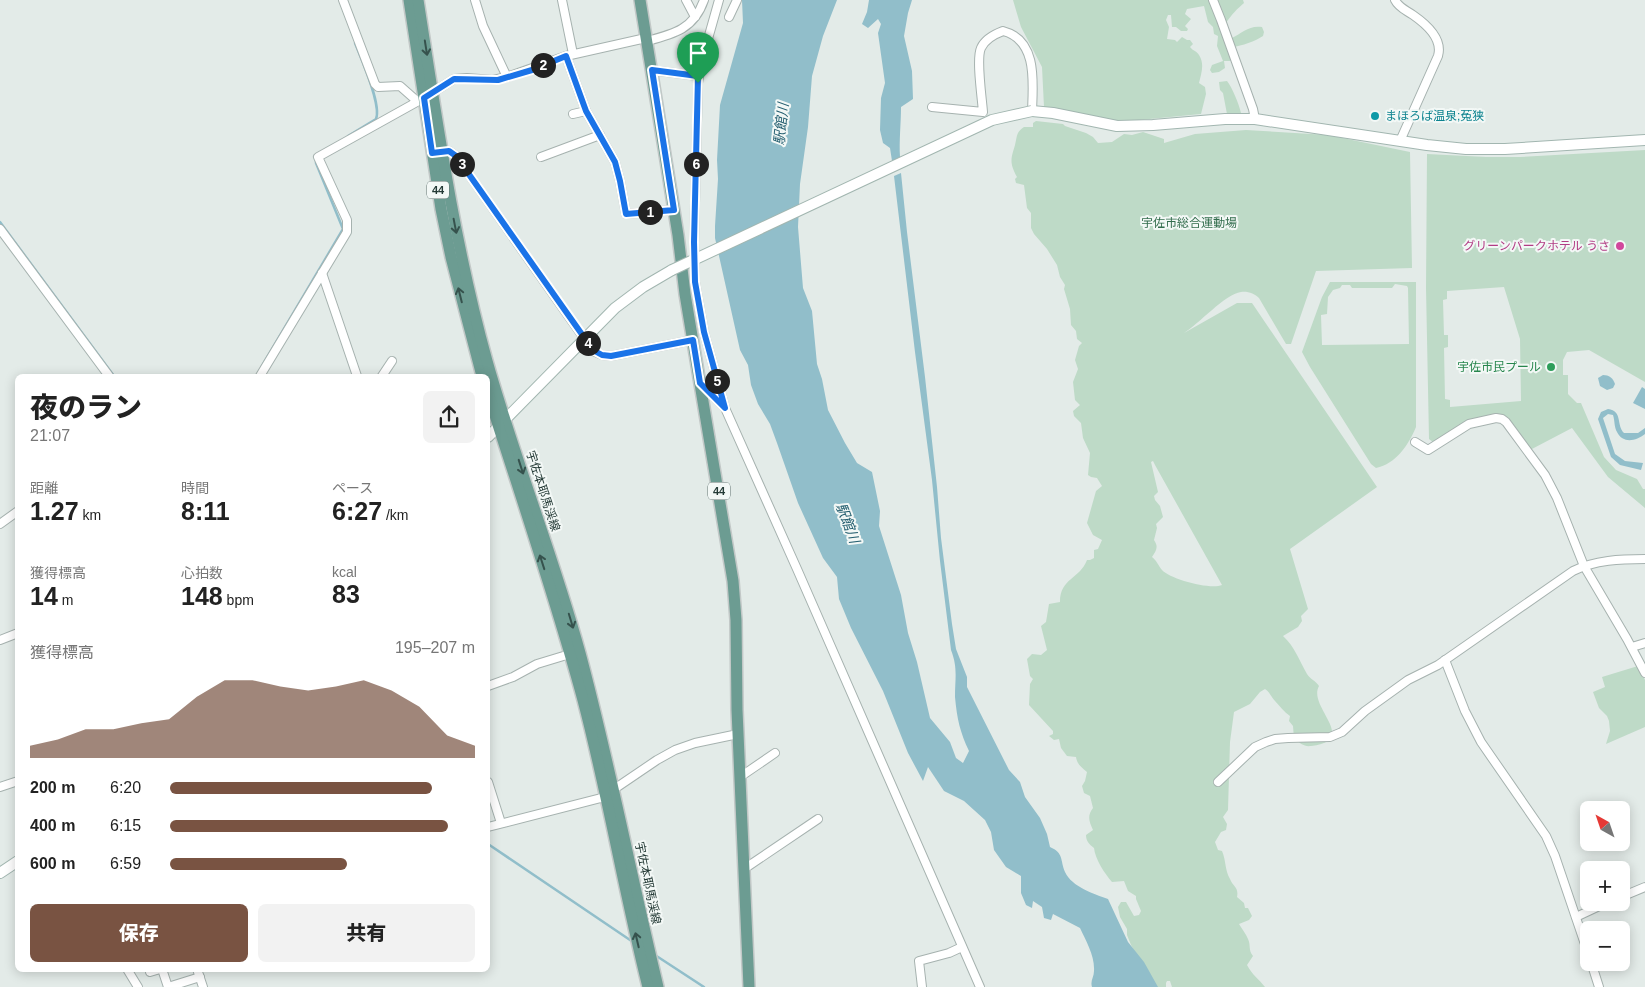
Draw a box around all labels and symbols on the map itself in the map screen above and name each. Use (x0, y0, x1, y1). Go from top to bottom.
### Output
pin (677, 32, 719, 83)
one-way arrow (421, 40, 431, 56)
pin: 2 (530, 52, 556, 78)
water label: 駅館川 (771, 100, 791, 146)
place label: まほろば温泉;菟狭 (1385, 109, 1484, 123)
marker: まほろば温泉;菟狭 (1369, 110, 1381, 122)
pin: 3 (450, 152, 474, 176)
pin: 6 (684, 152, 708, 176)
road number: 44 (427, 182, 449, 198)
pin: 1 (638, 200, 662, 224)
park label: 宇佐市総合運動場 (1141, 216, 1237, 230)
one-way arrow (450, 217, 460, 233)
place label: グリーンパークホテル うさ (1463, 239, 1610, 253)
marker: グリーンパークホテル うさ (1614, 240, 1626, 252)
one-way arrow (455, 288, 465, 304)
pin: 4 (576, 330, 600, 356)
place label: 宇佐市民プール (1457, 360, 1541, 374)
marker: 宇佐市民プール (1545, 361, 1557, 373)
pin: 5 (704, 368, 730, 394)
street label: 宇佐本耶馬渓線 (523, 449, 563, 533)
one-way arrow (517, 458, 526, 474)
road number: 44 (708, 482, 730, 500)
water label: 駅館川 (833, 501, 864, 547)
one-way arrow (536, 554, 546, 570)
one-way arrow (566, 613, 576, 629)
north arrow (1580, 801, 1630, 851)
street label: 宇佐本耶馬渓線 (632, 840, 664, 926)
one-way arrow (632, 932, 641, 948)

